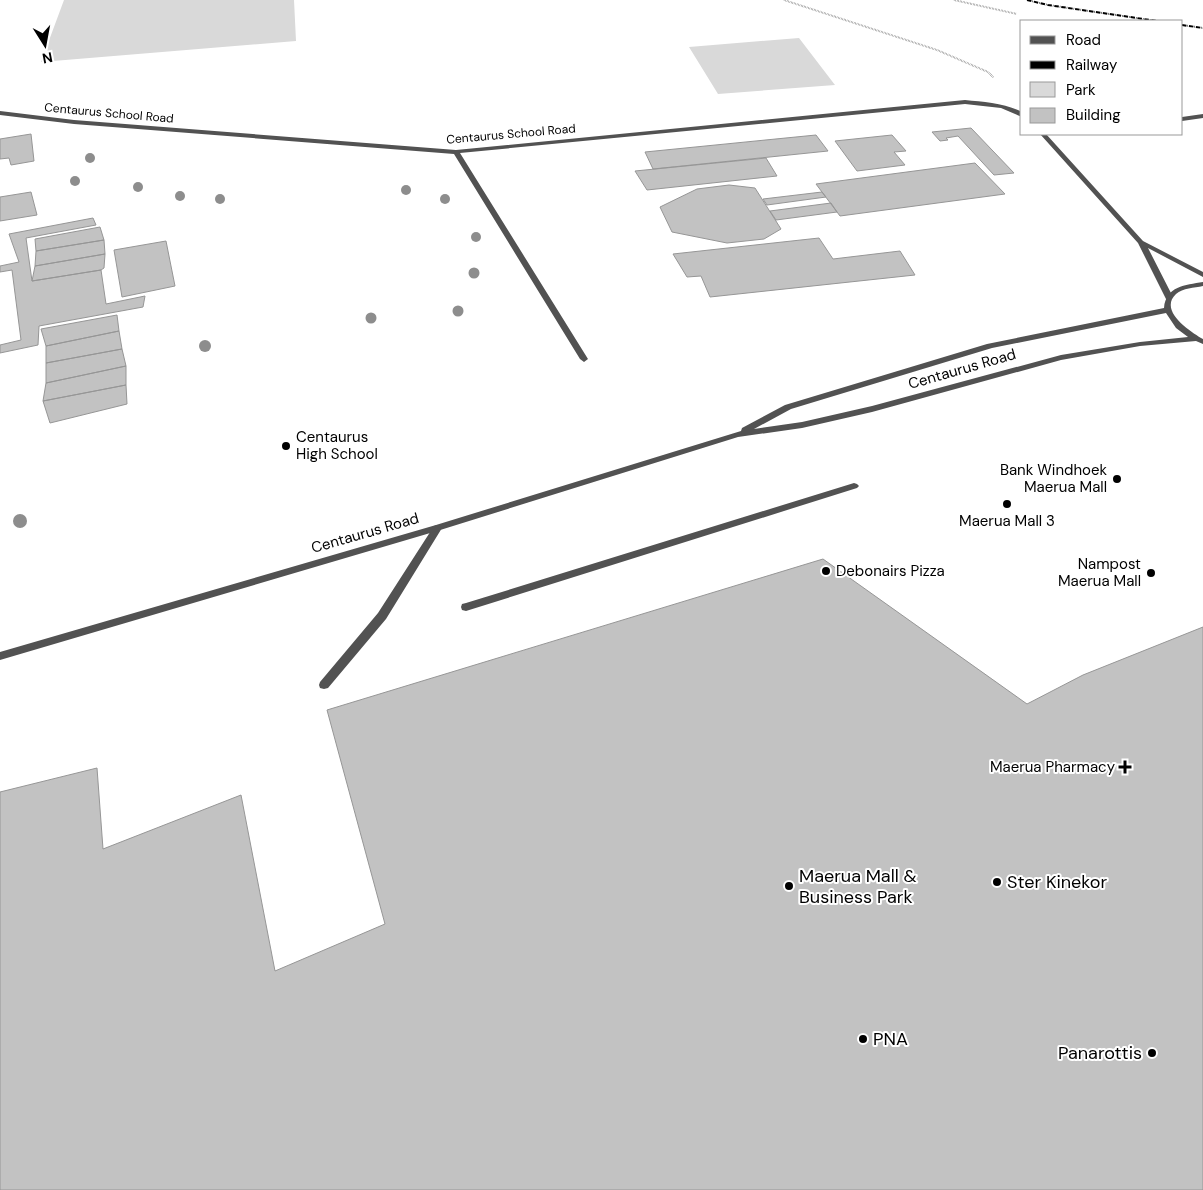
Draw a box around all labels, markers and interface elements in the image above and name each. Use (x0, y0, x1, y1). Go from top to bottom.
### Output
north arrow (20, 20, 70, 70)
legend (1020, 20, 1183, 135)
text: Road (1066, 30, 1101, 50)
text: N (41, 48, 54, 68)
text: Railway (1066, 55, 1118, 75)
text: Park (1066, 80, 1096, 100)
street label: Centaurus School Road (44, 99, 174, 127)
text: Building (1066, 105, 1121, 125)
street label: Centaurus School Road (446, 120, 576, 148)
street label: Centaurus Road (906, 344, 1018, 394)
place label: Centaurus High School (296, 427, 378, 464)
marker: Centaurus High School (280, 440, 292, 452)
place label: Bank Windhoek Maerua Mall (1000, 460, 1107, 497)
marker: Bank Windhoek Maerua Mall (1111, 473, 1123, 485)
marker: Maerua Mall 3 (1001, 498, 1013, 510)
street label: Centaurus Road (309, 508, 421, 558)
place label: Maerua Mall 3 (959, 511, 1055, 531)
place label: Nampost Maerua Mall (1058, 554, 1141, 591)
place label: Debonairs Pizza (836, 561, 945, 581)
marker: Debonairs Pizza (820, 565, 832, 577)
marker: Nampost Maerua Mall (1145, 567, 1157, 579)
place label: Maerua Pharmacy (990, 757, 1116, 777)
marker: Maerua Pharmacy (1119, 761, 1131, 773)
place label: Maerua Mall & Business Park (799, 864, 917, 909)
place label: Ster Kinekor (1007, 870, 1107, 894)
marker: Ster Kinekor (991, 876, 1003, 888)
marker: Maerua Mall & Business Park (783, 880, 795, 892)
place label: PNA (873, 1027, 908, 1051)
marker: PNA (857, 1033, 869, 1045)
place label: Panarottis (1058, 1041, 1142, 1065)
marker: Panarottis (1146, 1047, 1158, 1059)

